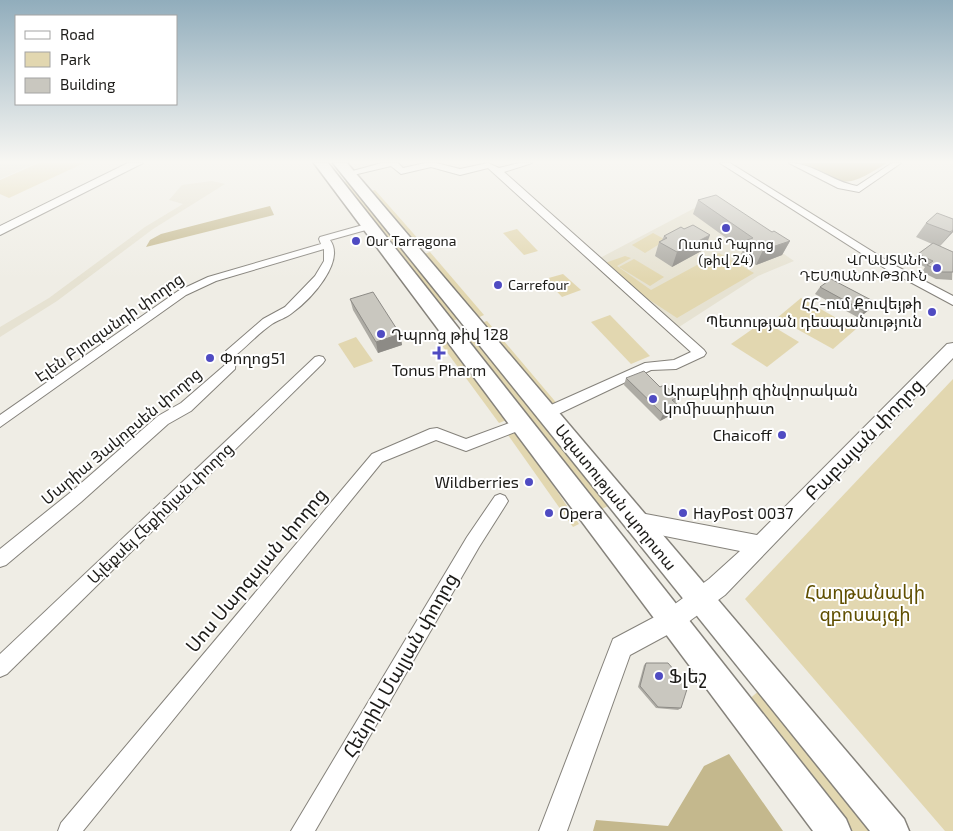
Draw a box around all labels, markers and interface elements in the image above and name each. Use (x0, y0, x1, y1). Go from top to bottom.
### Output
legend (15, 15, 178, 105)
text: Road (60, 25, 95, 43)
text: Park (60, 50, 91, 68)
text: Building (60, 75, 116, 93)
marker: Ուսում Դպրոց (թիվ 24) (720, 222, 732, 234)
place label: Our Tarragona (366, 232, 456, 249)
marker: Our Tarragona (350, 235, 362, 247)
place label: Ուսում Դպրոց (թիվ 24) (678, 235, 774, 268)
place label: ՎՐԱՍՏԱՆԻ ԴԵՍՊԱՆՈՒԹՅՈՒՆ (799, 251, 927, 284)
marker: ՎՐԱՍՏԱՆԻ ԴԵՍՊԱՆՈՒԹՅՈՒՆ (931, 262, 943, 274)
street label: Էլեն Բյուզանդի փողոց (31, 268, 187, 386)
place label: Carrefour (508, 276, 569, 293)
marker: Carrefour (492, 279, 504, 291)
place label: ՀՀ-ում Քուվեյթի Պետության դեսպանություն (706, 293, 922, 331)
marker: ՀՀ-ում Քուվեյթի Պետության դեսպանություն (926, 306, 938, 318)
place label: Դպրոց թիվ 128 (391, 324, 509, 344)
marker: Դպրոց թիվ 128 (375, 328, 387, 340)
marker: Tonus Pharm (433, 347, 445, 359)
place label: Փողոց51 (220, 348, 286, 368)
marker: Փողոց51 (204, 352, 216, 364)
place label: Tonus Pharm (392, 360, 486, 379)
street label: Մարիա Յակոբսեն փողոց (37, 363, 205, 509)
street label: Բաբայան փողոց (800, 373, 928, 505)
place label: Արաբկիրի զինվորական կոմիսարիատ (663, 380, 858, 418)
marker: Արաբկիրի զինվորական կոմիսարիատ (647, 393, 659, 405)
street label: Ազատության պողոտա (551, 420, 681, 574)
place label: Chaicoff (713, 425, 773, 444)
marker: Chaicoff (776, 429, 788, 441)
street label: Ալեքսեյ Հեքիմյան փողոց (83, 438, 237, 588)
place label: Wildberries (435, 472, 519, 491)
marker: Wildberries (523, 476, 535, 488)
street label: Սոս Սարգսյան փողոց (180, 483, 332, 657)
place label: Opera (559, 503, 603, 522)
place label: HayPost 0037 (693, 503, 794, 522)
marker: Opera (543, 507, 555, 519)
marker: HayPost 0037 (677, 507, 689, 519)
street label: Հենրիկ Մալյան փողոց (337, 568, 463, 762)
park label: Հաղթանակի զբոսայգի (805, 580, 925, 626)
place label: Ֆլեշ (669, 664, 707, 688)
marker: Ֆլեշ (653, 670, 665, 682)

